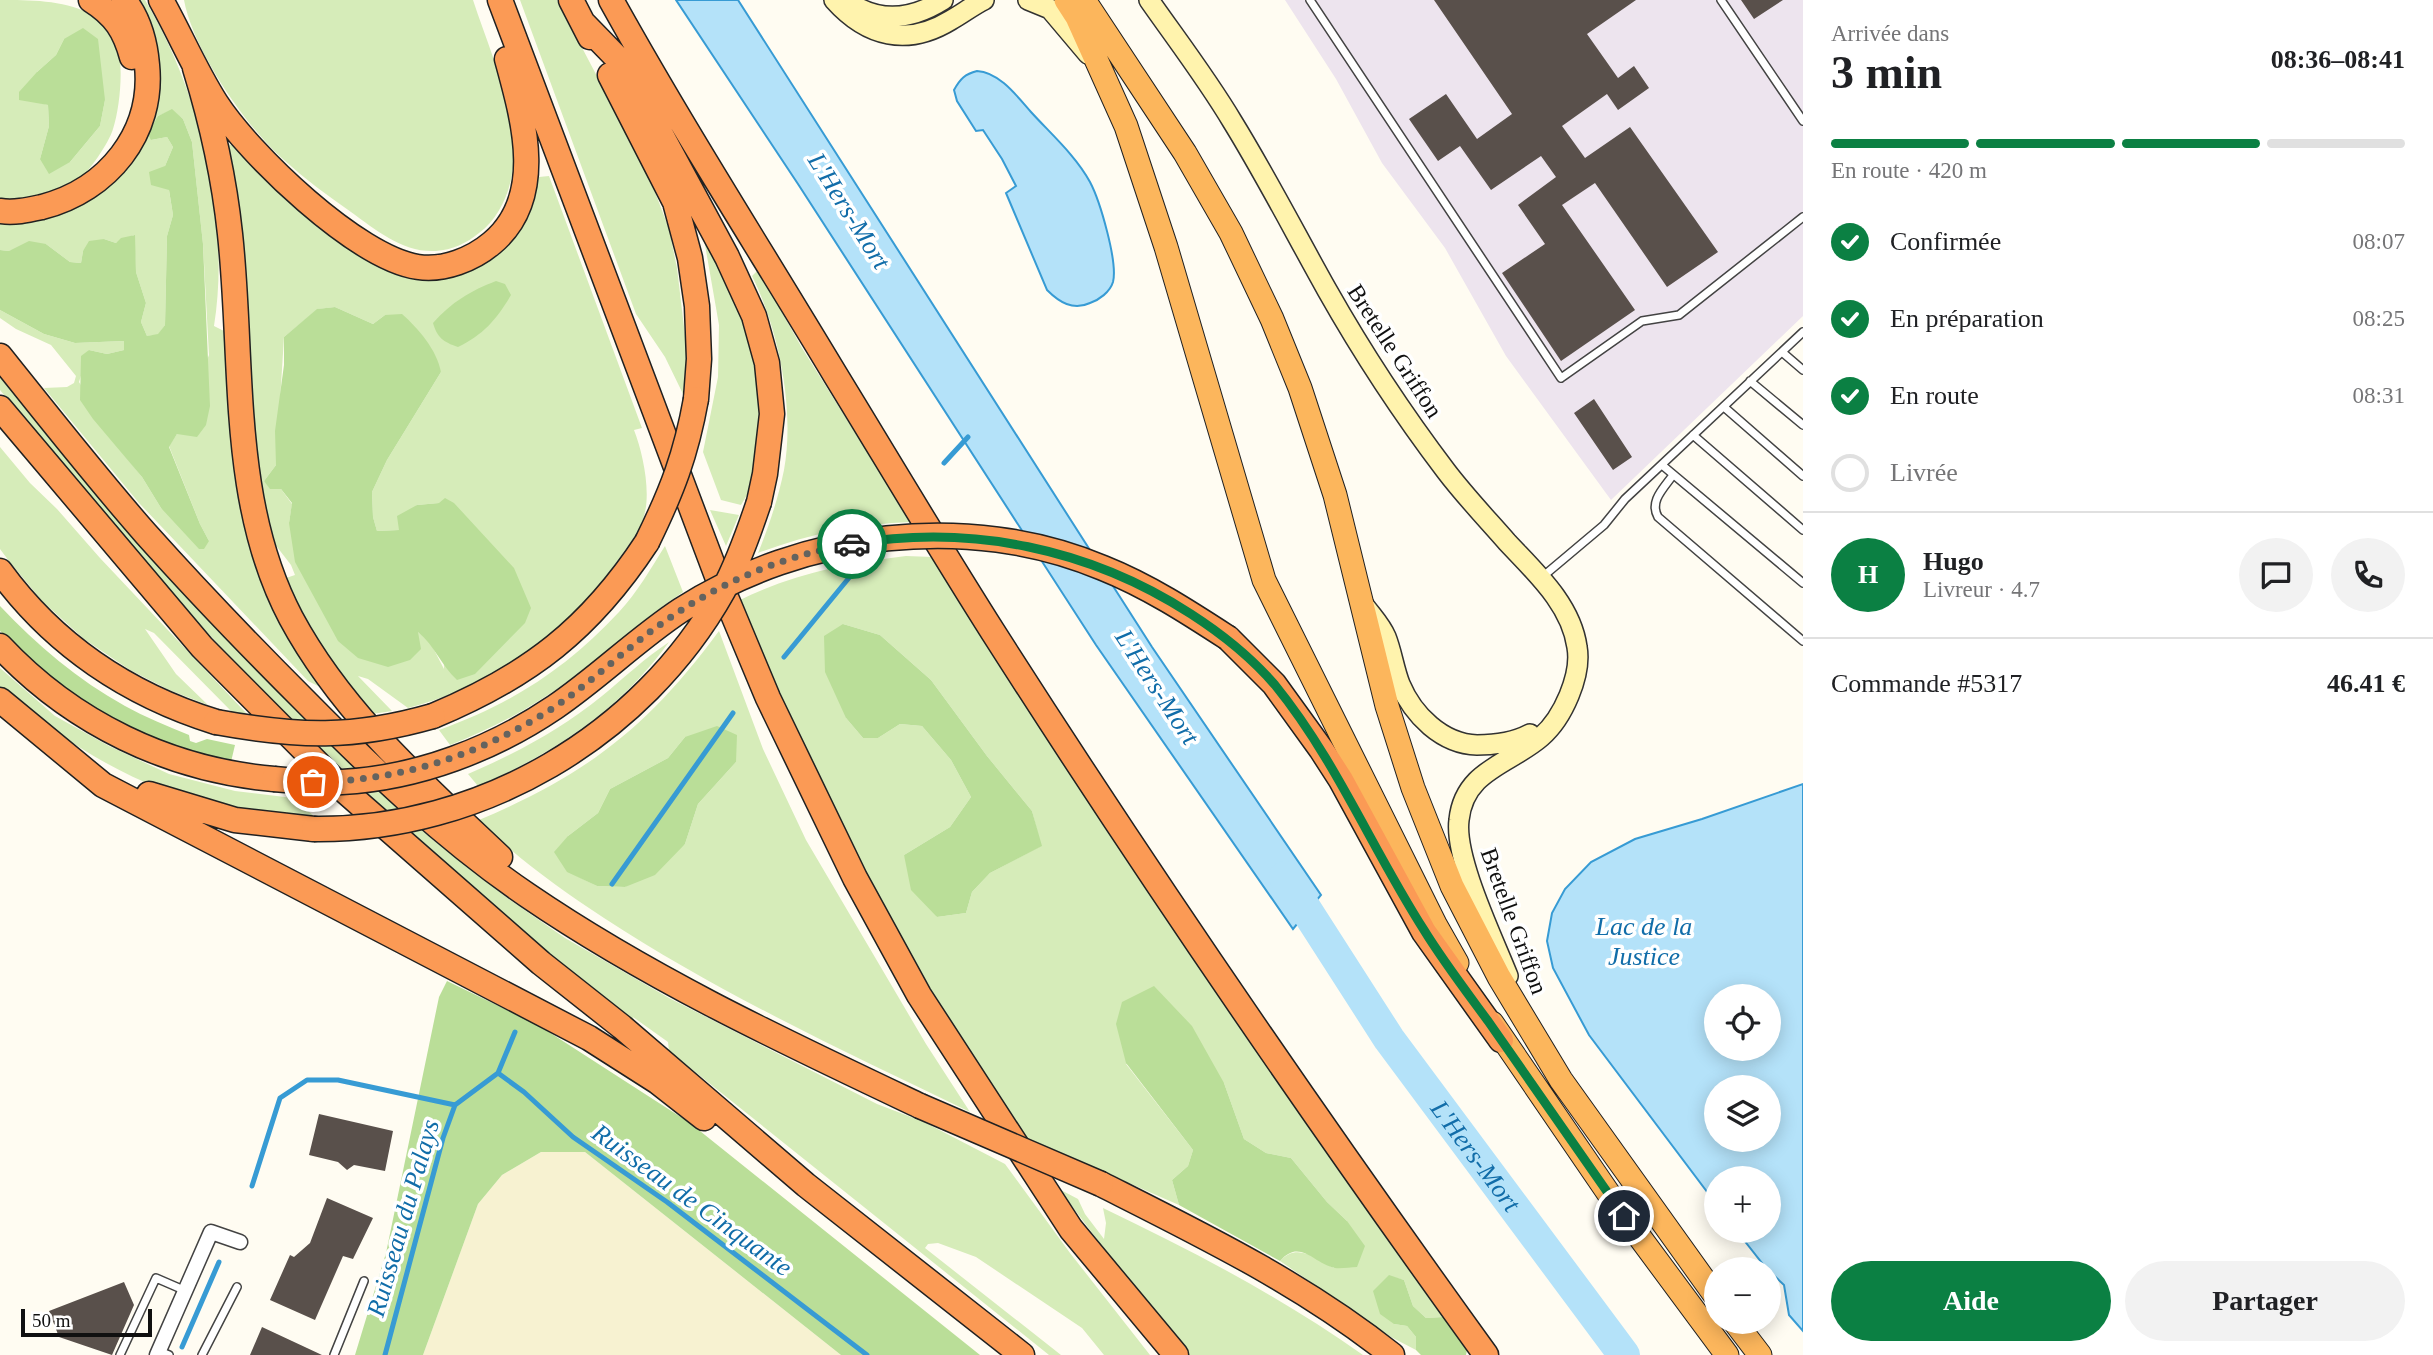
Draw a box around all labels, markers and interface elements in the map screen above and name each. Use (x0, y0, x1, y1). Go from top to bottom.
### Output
text: Arrivée dans (1831, 21, 1949, 46)
text: 08:36–08:41 (2271, 45, 2405, 74)
text: 3 min (1831, 47, 1942, 98)
water label: L'Hers-Mort (801, 147, 896, 275)
text: En route · 420 m (1831, 158, 1987, 183)
icon: check (1831, 223, 1869, 261)
text: Confirmée (1890, 227, 2001, 256)
text: 08:07 (2353, 229, 2405, 254)
street label: Bretelle Griffon (1342, 280, 1448, 422)
icon: check (1831, 300, 1869, 338)
text: En préparation (1890, 304, 2044, 333)
text: 08:25 (2353, 306, 2405, 331)
icon: check (1831, 377, 1869, 415)
text: En route (1890, 381, 1979, 410)
text: 08:31 (2353, 383, 2405, 408)
text: Livrée (1890, 458, 1958, 487)
courier (817, 509, 887, 579)
icon: car (833, 525, 871, 563)
button: chat (2239, 538, 2313, 612)
button: phone (2331, 538, 2405, 612)
text: Hugo (1923, 547, 1984, 576)
text: H (1858, 560, 1878, 589)
text: Livreur · 4.7 (1923, 577, 2040, 602)
water label: L'Hers-Mort (1109, 623, 1205, 751)
text: Commande #5317 (1831, 669, 2022, 698)
text: 46.41 € (2327, 669, 2405, 698)
pin (283, 752, 343, 812)
icon: bag (294, 763, 332, 801)
street label: Bretelle Griffon (1476, 844, 1552, 998)
water label: Lac de la Justice (1595, 912, 1692, 971)
map controls (1704, 984, 1781, 1334)
button: locate (1704, 984, 1781, 1061)
button: layers (1704, 1075, 1781, 1152)
water label: L'Hers-Mort (1424, 1094, 1527, 1218)
water label: Ruisseau du Palays (361, 1116, 445, 1321)
water label: Ruisseau de Cinquante (586, 1117, 798, 1282)
button: + (1704, 1166, 1781, 1243)
pin (1594, 1186, 1654, 1246)
icon: home (1605, 1197, 1643, 1235)
button: − (1704, 1257, 1781, 1334)
button: Aide (1831, 1261, 2111, 1341)
button: Partager (2125, 1261, 2405, 1341)
scale bar (21, 1306, 152, 1338)
text: 50 m (32, 1310, 71, 1331)

